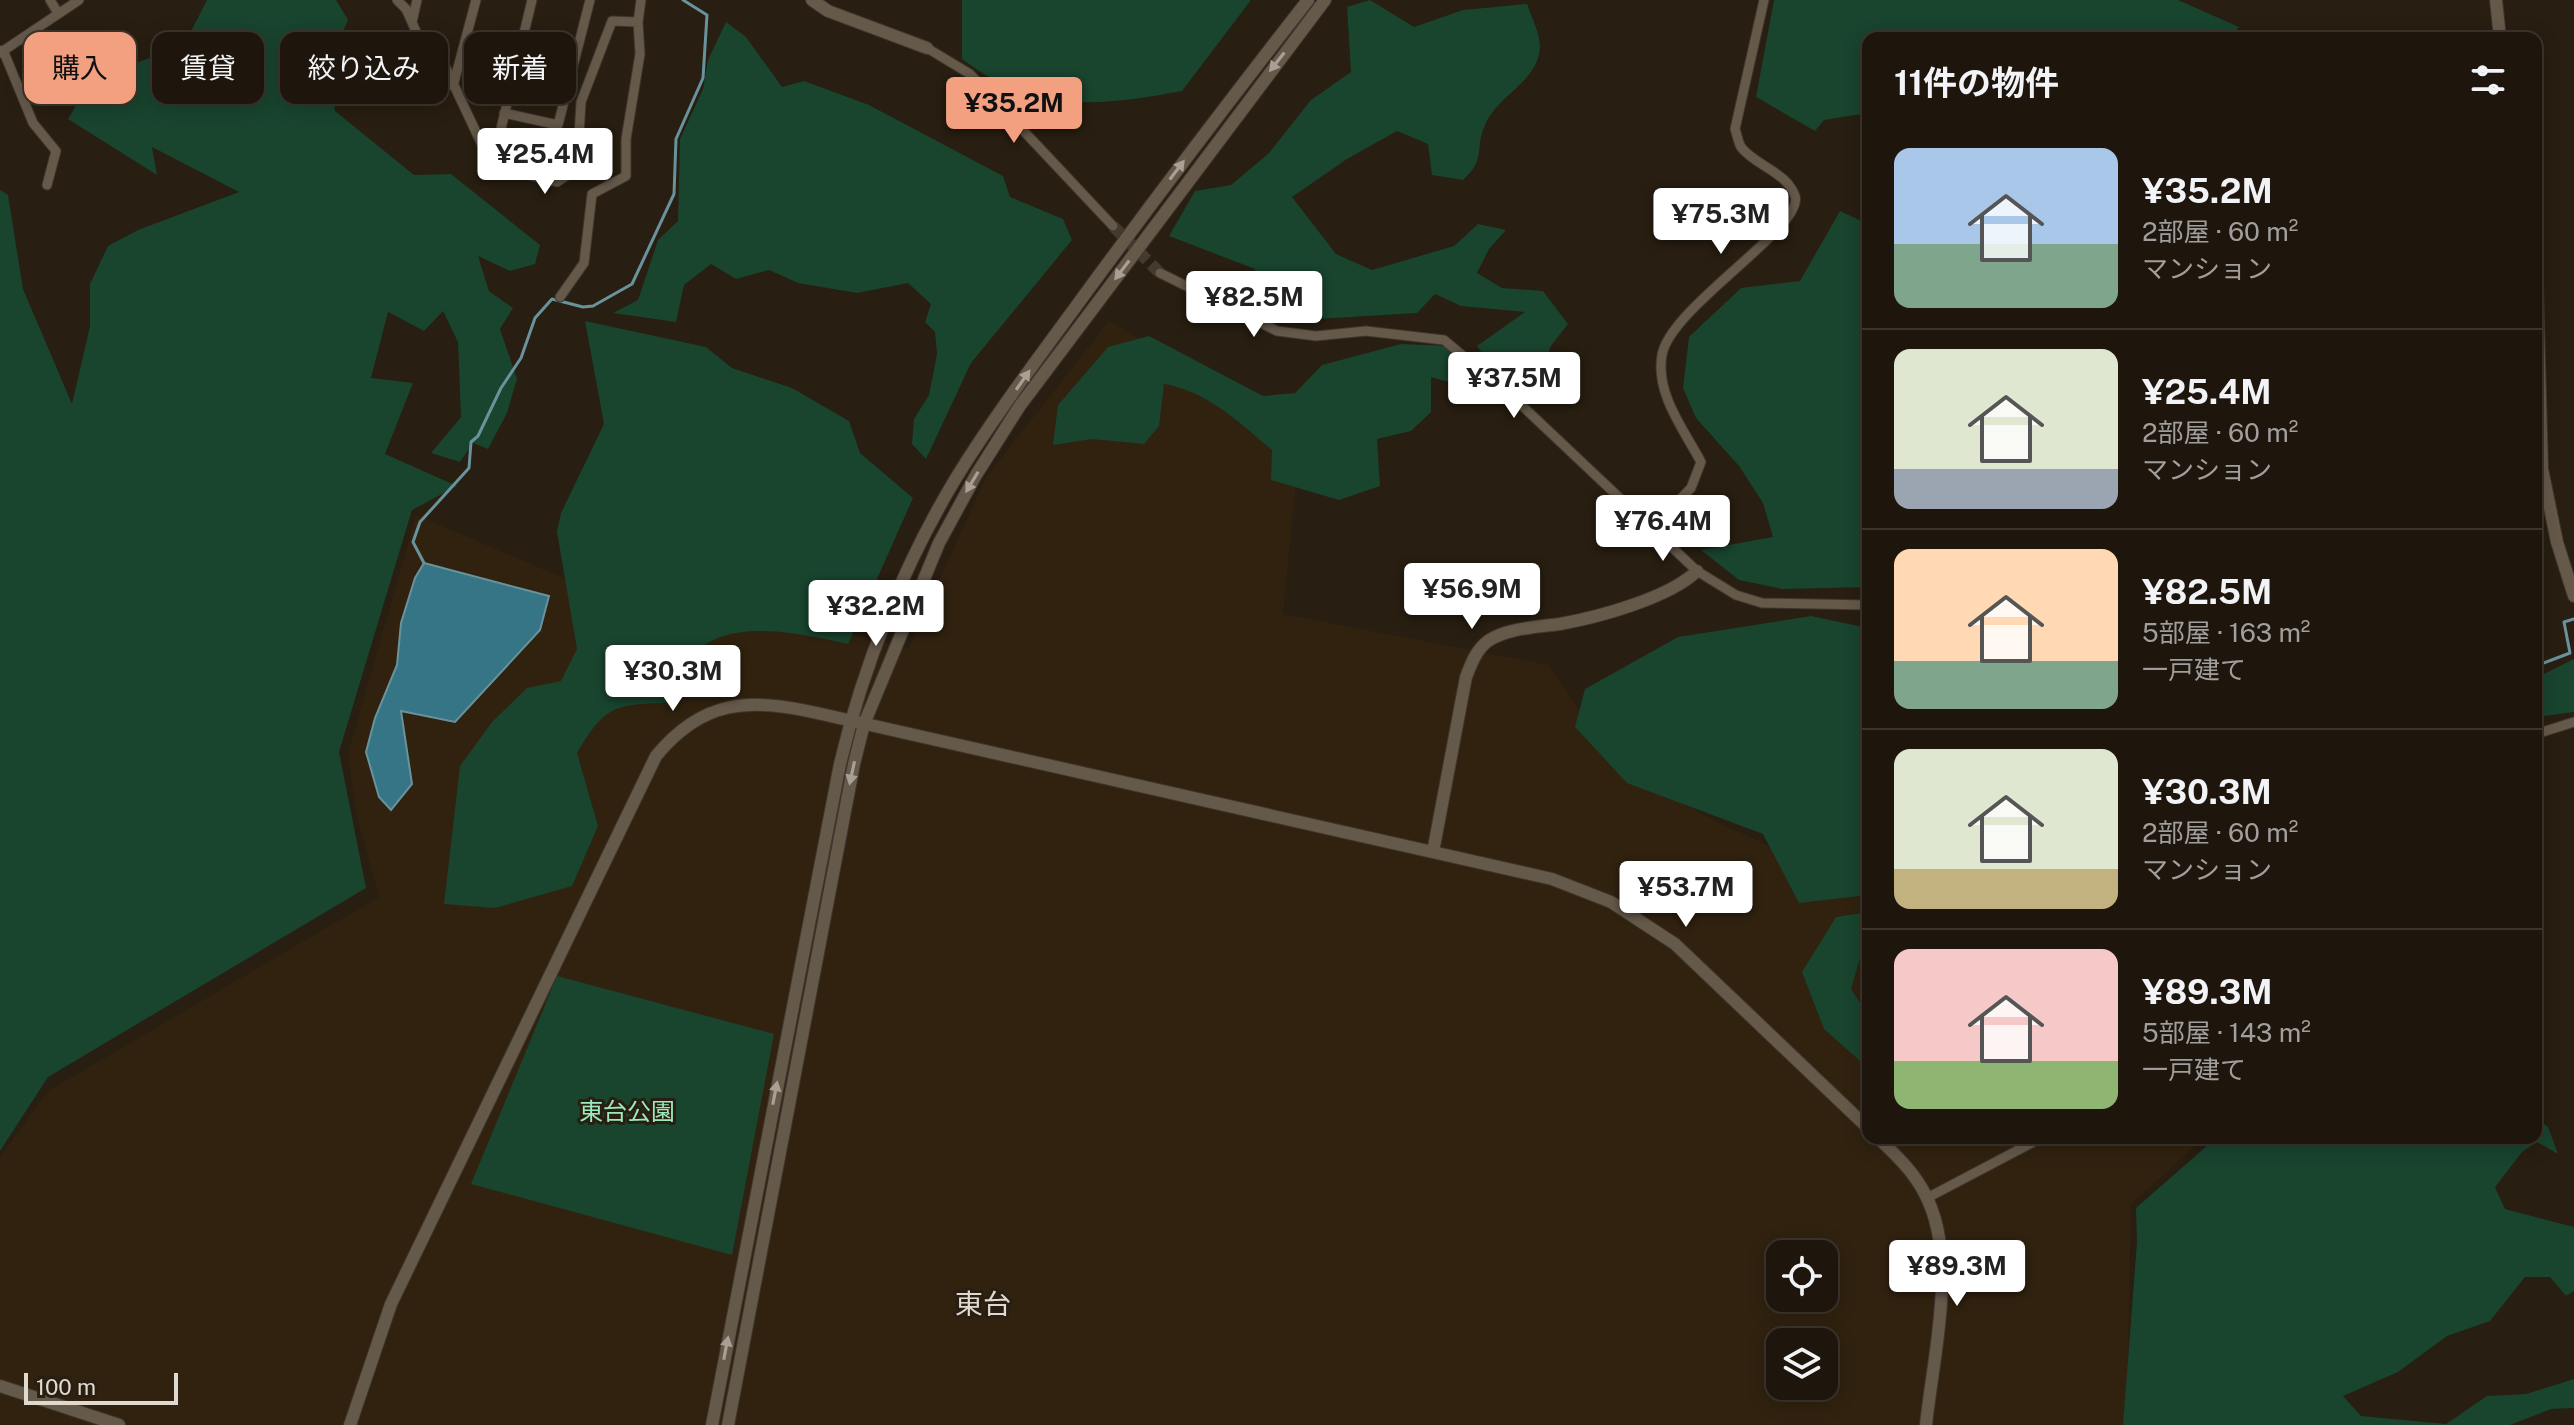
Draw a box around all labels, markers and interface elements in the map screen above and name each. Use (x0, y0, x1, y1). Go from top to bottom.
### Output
chip: 購入 (24, 32, 136, 104)
chip: 賃貸 (152, 32, 264, 104)
chip: 絞り込み (280, 32, 448, 104)
chip: 新着 (464, 32, 576, 104)
one-way arrow (1270, 52, 1286, 72)
icon: filters (2466, 58, 2510, 102)
text: 11件の物件 (1894, 63, 2059, 103)
pin: ¥35.2M (949, 77, 1079, 145)
text: ¥35.2M (964, 87, 1064, 118)
pin: ¥25.4M (480, 128, 610, 196)
text: ¥25.4M (495, 138, 595, 169)
one-way arrow (1169, 160, 1185, 181)
text: ¥35.2M (2142, 171, 2273, 211)
icon: home (1958, 180, 2054, 276)
pin: ¥75.3M (1656, 188, 1786, 256)
text: ¥75.3M (1671, 198, 1771, 229)
text: 2部屋 · 60 m² (2142, 216, 2298, 247)
text: マンション (2142, 253, 2272, 284)
one-way arrow (1114, 259, 1130, 281)
pin: ¥82.5M (1189, 271, 1319, 339)
text: ¥82.5M (1204, 281, 1304, 312)
pin: ¥37.5M (1449, 352, 1579, 420)
text: ¥37.5M (1466, 362, 1562, 393)
one-way arrow (1015, 369, 1030, 390)
text: ¥25.4M (2142, 372, 2272, 412)
icon: home (1958, 381, 2054, 477)
text: 2部屋 · 60 m² (2142, 417, 2298, 448)
text: マンション (2142, 454, 2272, 485)
one-way arrow (965, 471, 979, 493)
pin: ¥76.4M (1598, 495, 1728, 563)
text: ¥76.4M (1614, 505, 1712, 536)
pin: ¥56.9M (1407, 563, 1537, 631)
text: ¥82.5M (2142, 572, 2272, 612)
text: ¥56.9M (1422, 573, 1522, 604)
pin: ¥32.2M (811, 580, 941, 648)
icon: home (1958, 581, 2054, 677)
text: ¥32.2M (827, 590, 925, 621)
text: 5部屋 · 163 m² (2142, 617, 2310, 648)
pin: ¥30.3M (608, 645, 738, 713)
text: 一戸建て (2142, 654, 2246, 685)
text: ¥30.3M (623, 655, 723, 686)
one-way arrow (845, 761, 858, 786)
text: ¥30.3M (2142, 772, 2272, 812)
icon: home (1958, 781, 2054, 877)
text: 2部屋 · 60 m² (2142, 817, 2298, 848)
text: マンション (2142, 854, 2272, 885)
pin: ¥53.7M (1621, 861, 1751, 929)
text: ¥53.7M (1638, 871, 1734, 902)
text: ¥89.3M (2142, 972, 2273, 1012)
icon: home (1958, 981, 2054, 1077)
text: 5部屋 · 143 m² (2142, 1017, 2311, 1048)
text: 一戸建て (2142, 1054, 2246, 1085)
one-way arrow (770, 1080, 782, 1105)
park label: 東台公園 (579, 1097, 675, 1125)
map controls (1766, 1240, 1838, 1400)
button: locate (1766, 1240, 1838, 1312)
pin: ¥89.3M (1892, 1240, 2022, 1308)
text: ¥89.3M (1907, 1250, 2007, 1281)
district label: 東台 (955, 1287, 1011, 1320)
button: layers (1766, 1328, 1838, 1400)
one-way arrow (720, 1336, 733, 1361)
scale bar (24, 1369, 178, 1405)
text: 100 m (36, 1374, 96, 1400)

